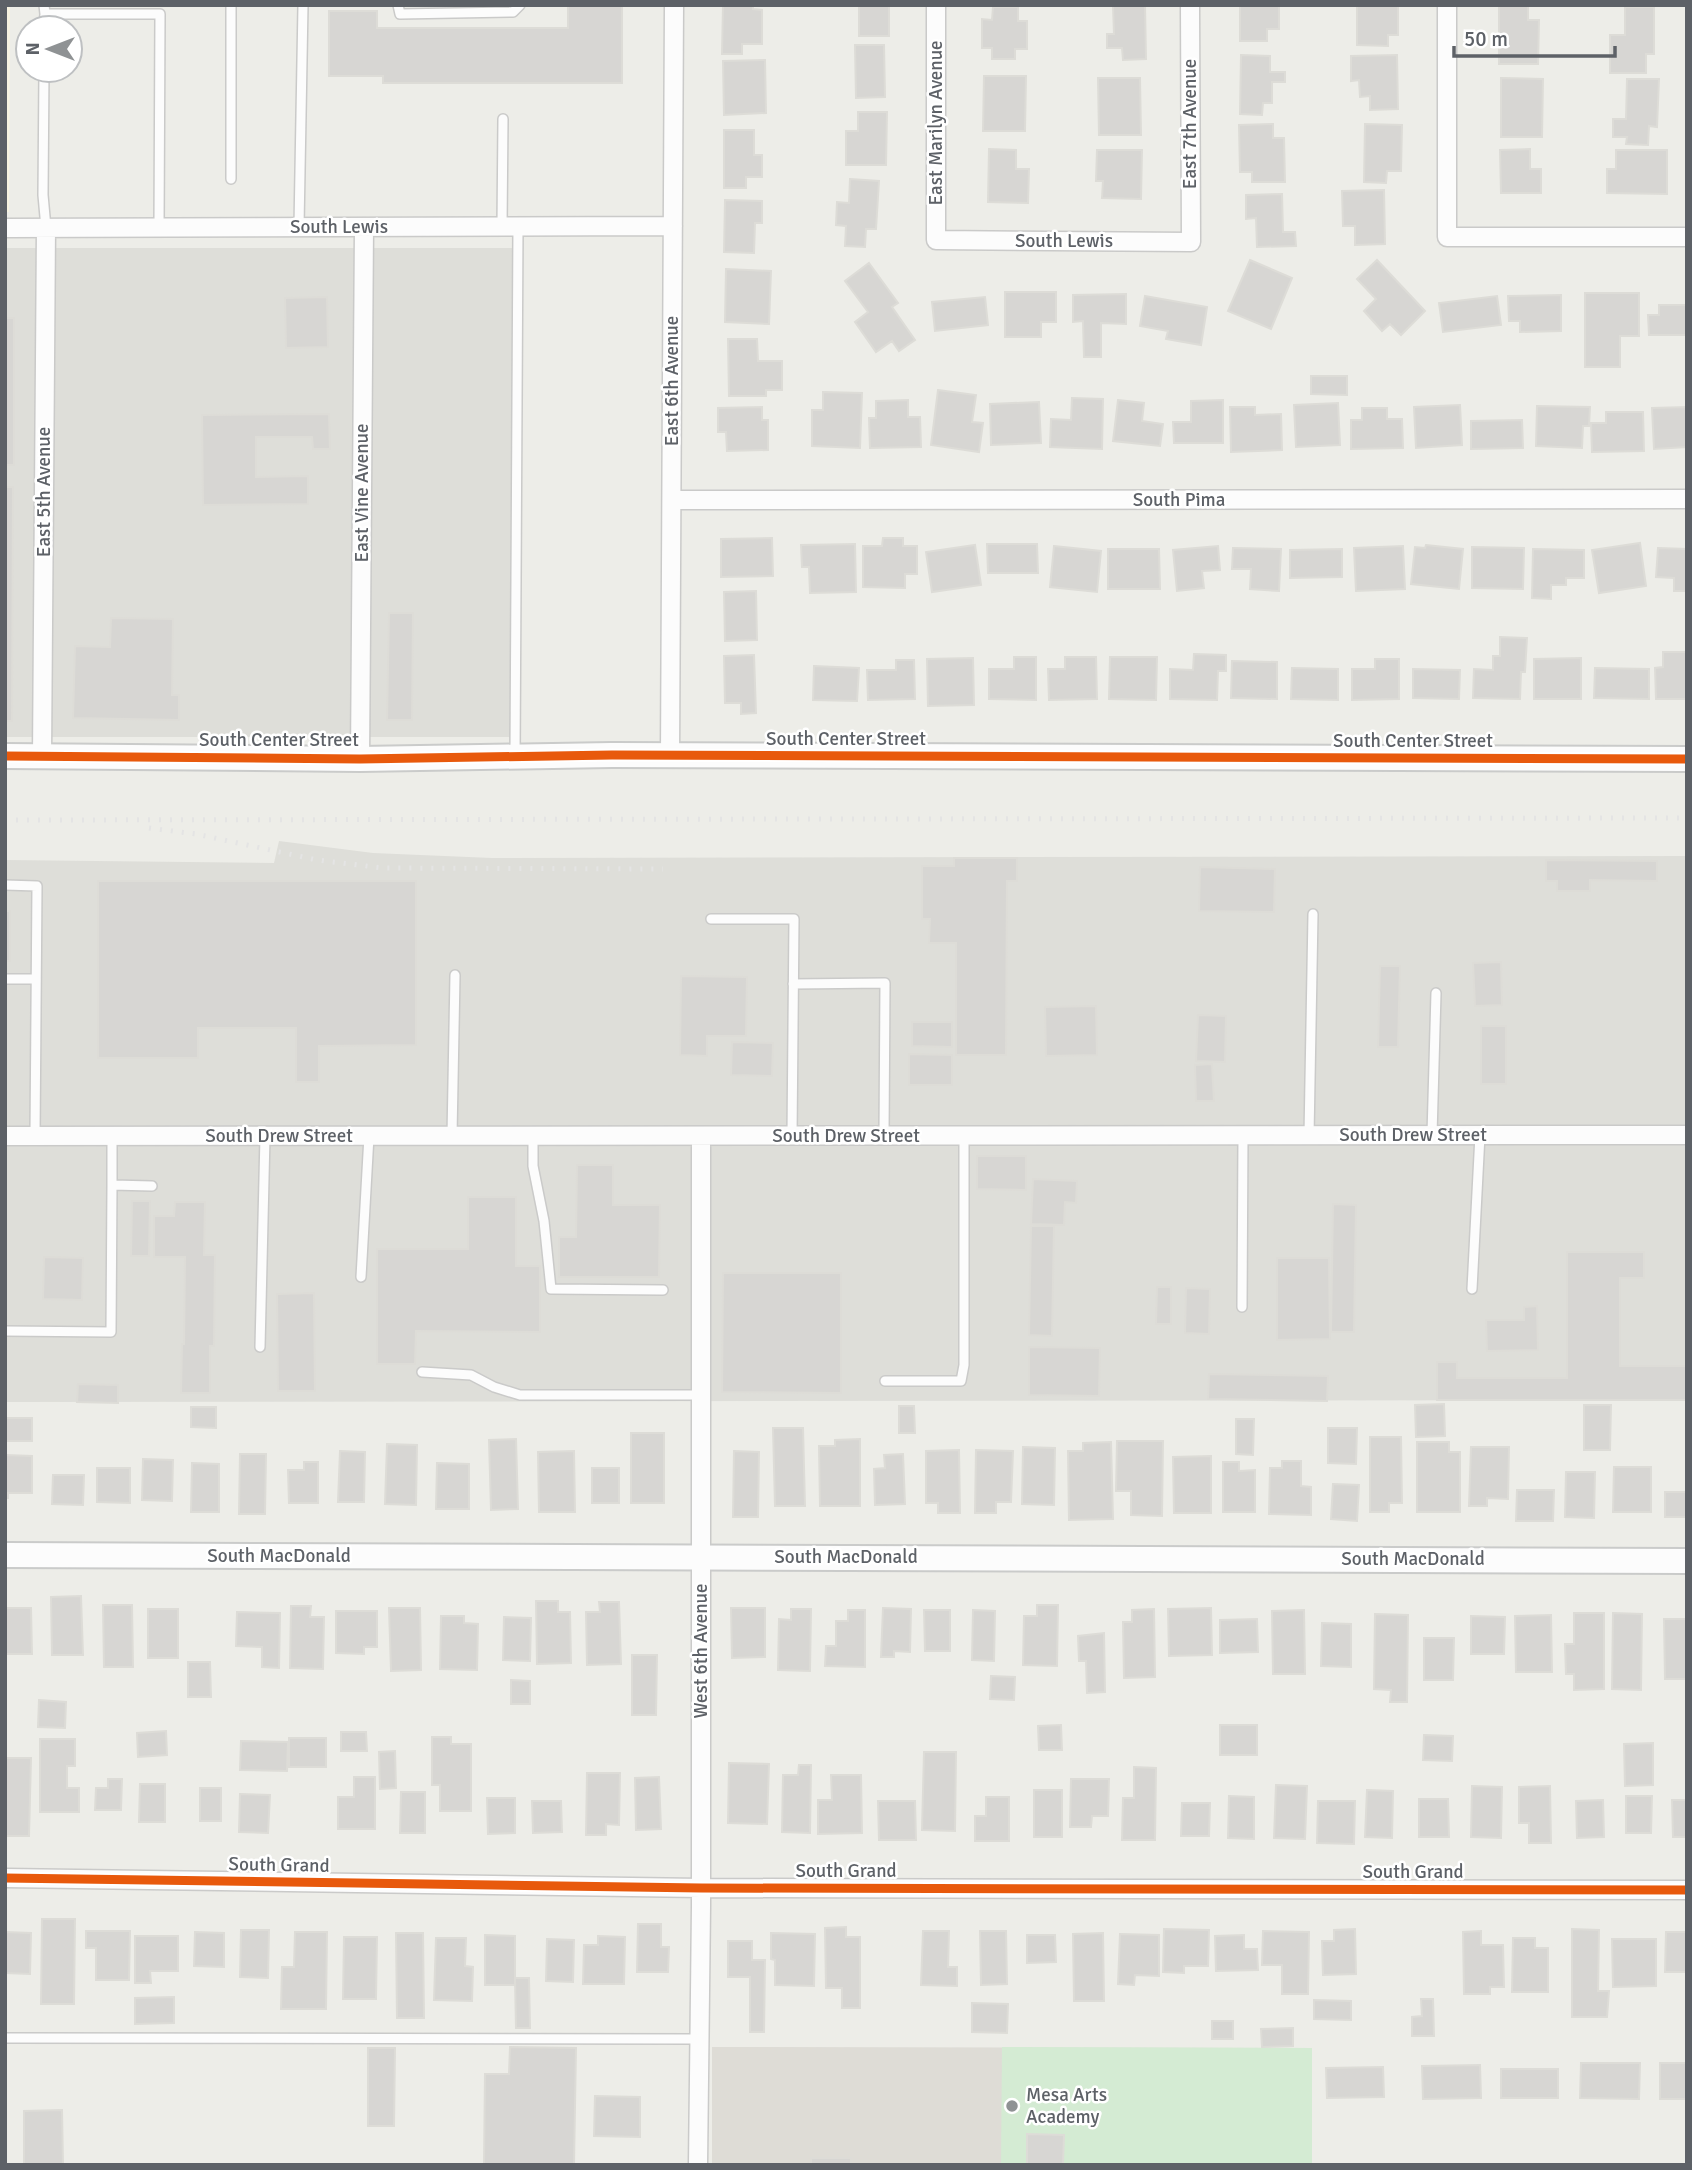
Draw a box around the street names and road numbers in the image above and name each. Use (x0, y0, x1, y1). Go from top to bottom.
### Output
street label: East Marilyn Avenue (924, 40, 948, 206)
street label: East 7th Avenue (1178, 59, 1202, 189)
street label: South Lewis (290, 215, 388, 239)
street label: South Lewis (1015, 229, 1113, 253)
street label: East 6th Avenue (660, 316, 684, 446)
street label: East Vine Avenue (350, 424, 374, 562)
street label: East 5th Avenue (32, 427, 56, 557)
street label: South Pima (1133, 488, 1225, 512)
street label: South Center Street (766, 727, 926, 751)
street label: South Center Street (199, 728, 359, 752)
street label: South Center Street (1333, 729, 1493, 753)
street label: South Drew Street (1339, 1123, 1487, 1147)
street label: South Drew Street (205, 1124, 353, 1148)
street label: South Drew Street (772, 1124, 920, 1148)
street label: South MacDonald (207, 1544, 351, 1568)
street label: South MacDonald (774, 1545, 918, 1569)
street label: South MacDonald (1341, 1547, 1485, 1571)
street label: West 6th Avenue (689, 1584, 713, 1718)
street label: South Grand (228, 1852, 330, 1878)
street label: South Grand (795, 1859, 897, 1883)
street label: South Grand (1362, 1860, 1464, 1884)

